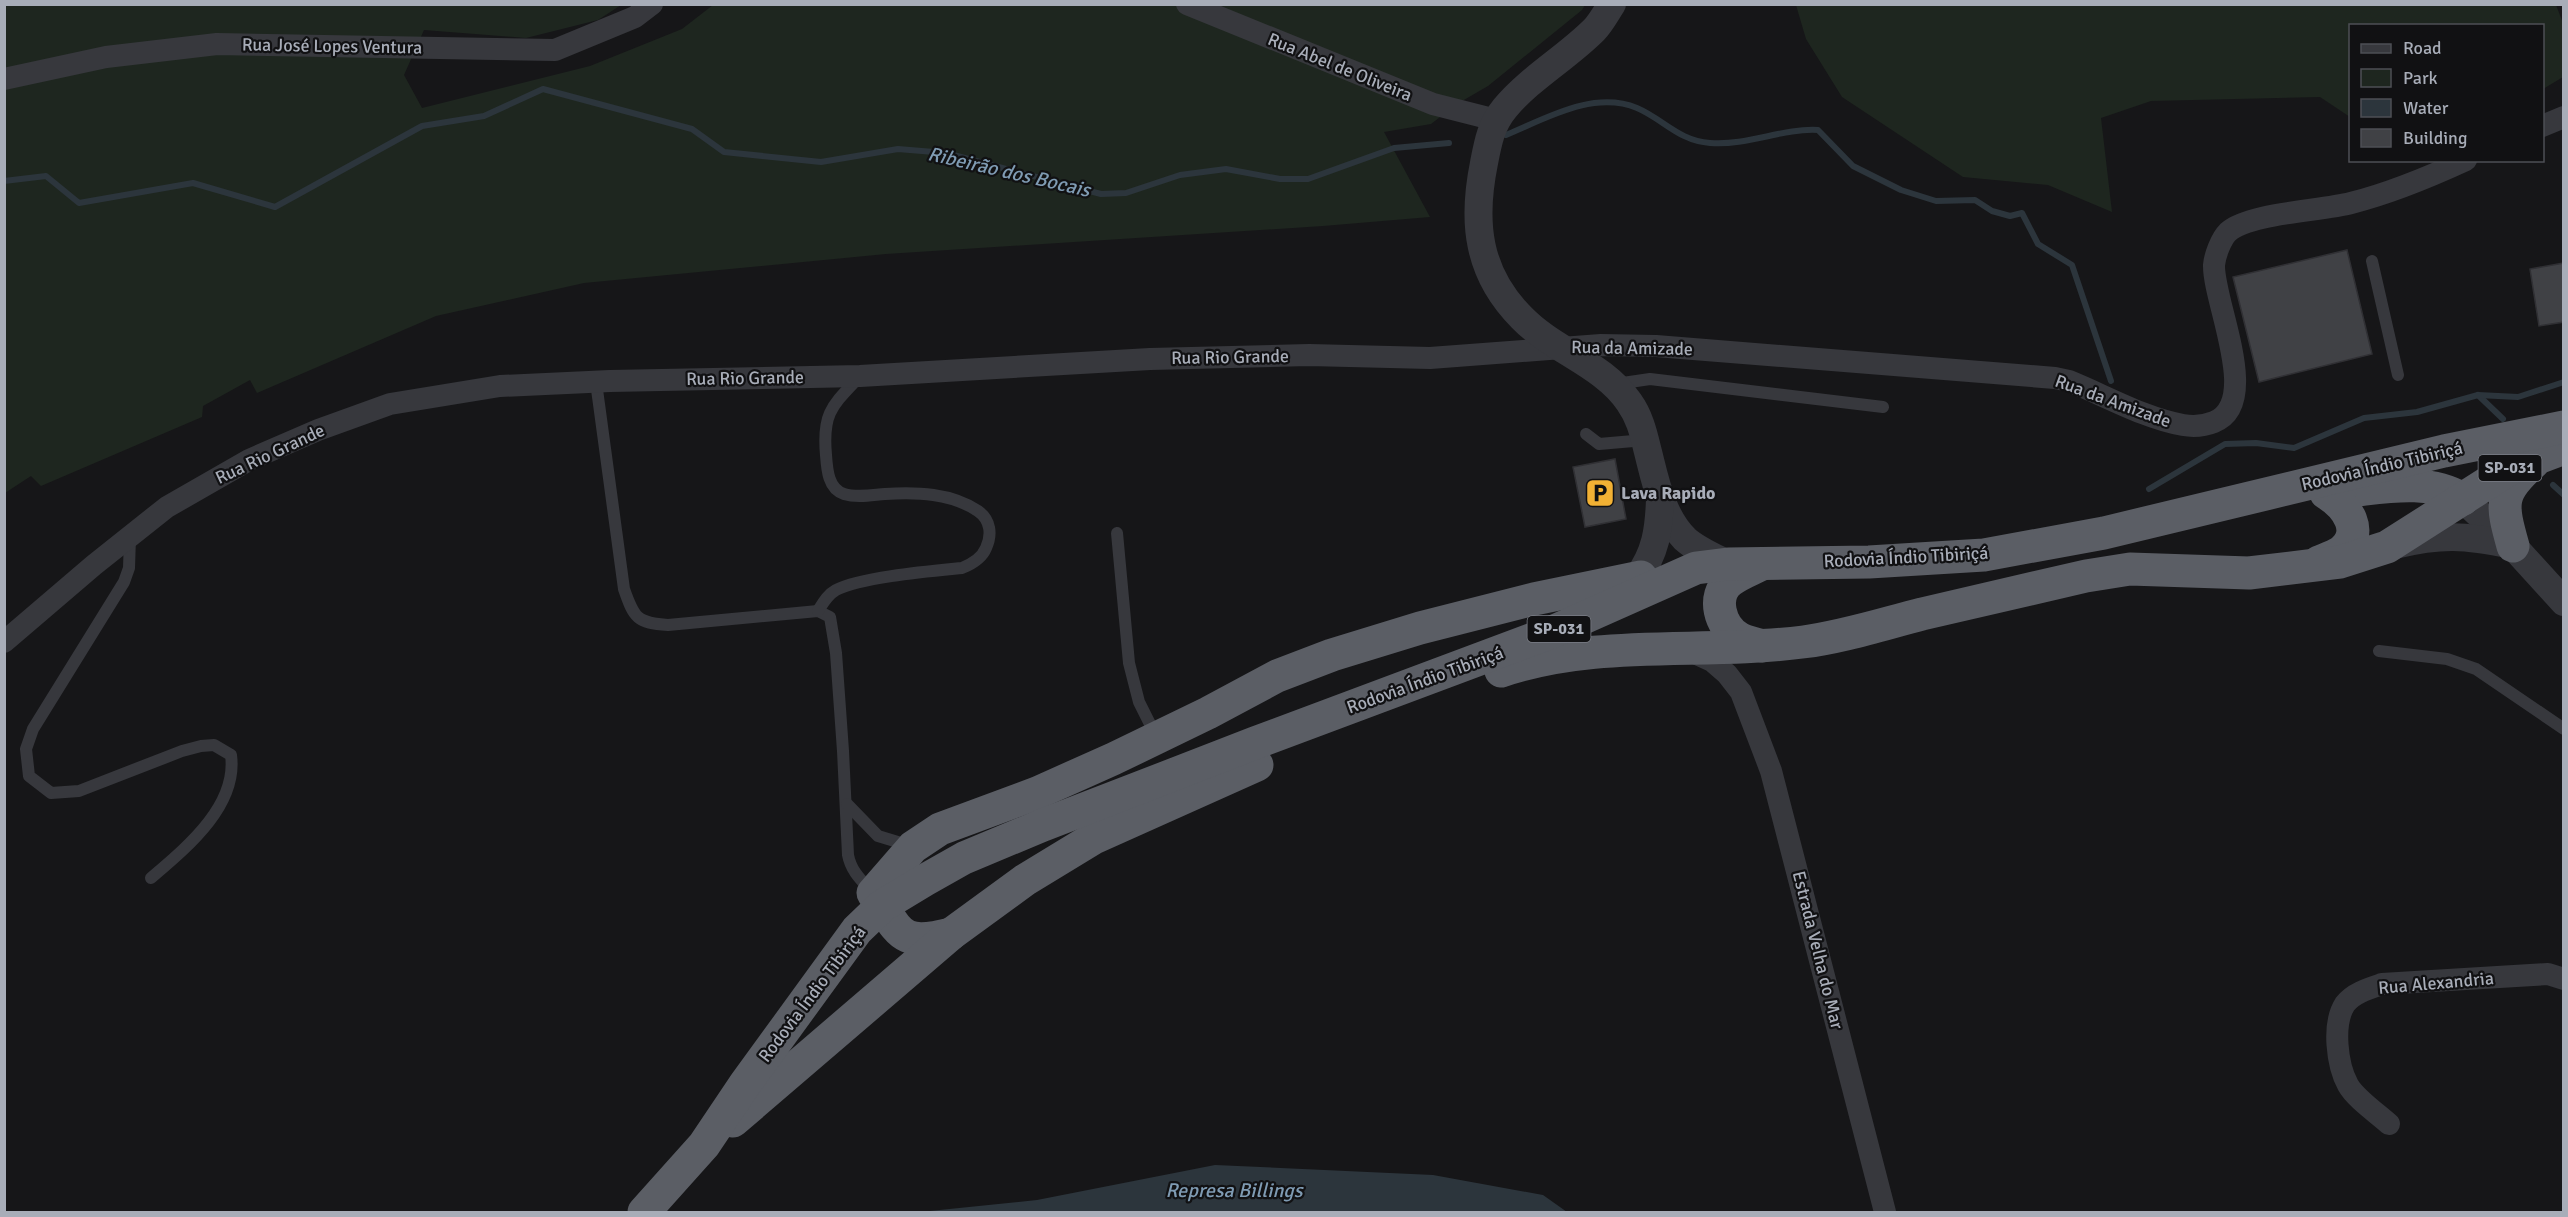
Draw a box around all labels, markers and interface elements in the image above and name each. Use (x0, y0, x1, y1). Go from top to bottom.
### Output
legend (2349, 24, 2544, 162)
street label: Rua Abel de Oliveira (1265, 28, 1415, 106)
street label: Rua José Lopes Ventura (242, 33, 422, 59)
text: Road (2403, 37, 2442, 59)
text: Park (2403, 67, 2438, 89)
text: Water (2403, 97, 2449, 119)
text: Building (2403, 127, 2467, 149)
water label: Ribeirão dos Bocais (925, 141, 1095, 203)
street label: Rua da Amizade (1571, 336, 1693, 360)
street label: Rua Rio Grande (1171, 345, 1289, 369)
street label: Rua Rio Grande (686, 366, 804, 390)
street label: Rua da Amizade (2052, 370, 2174, 432)
street label: Rua Rio Grande (212, 419, 328, 489)
street label: Rodovia Índio Tibiriçá (2299, 437, 2465, 495)
road number: SP-031 (2478, 455, 2542, 481)
parking icon: Lava Rapido (1584, 477, 1616, 509)
place label: Lava Rapido (1621, 482, 1715, 504)
street label: Rodovia Índio Tibiriçá (1823, 542, 1989, 572)
road number: SP-031 (1528, 616, 1590, 642)
street label: Rodovia Índio Tibiriçá (1344, 641, 1506, 719)
street label: Estrada Velha do Mar (1788, 869, 1848, 1032)
street label: Rodovia Índio Tibiriçá (754, 922, 870, 1066)
street label: Rua Alexandria (2377, 967, 2495, 999)
water label: Represa Billings (1165, 1178, 1305, 1203)

